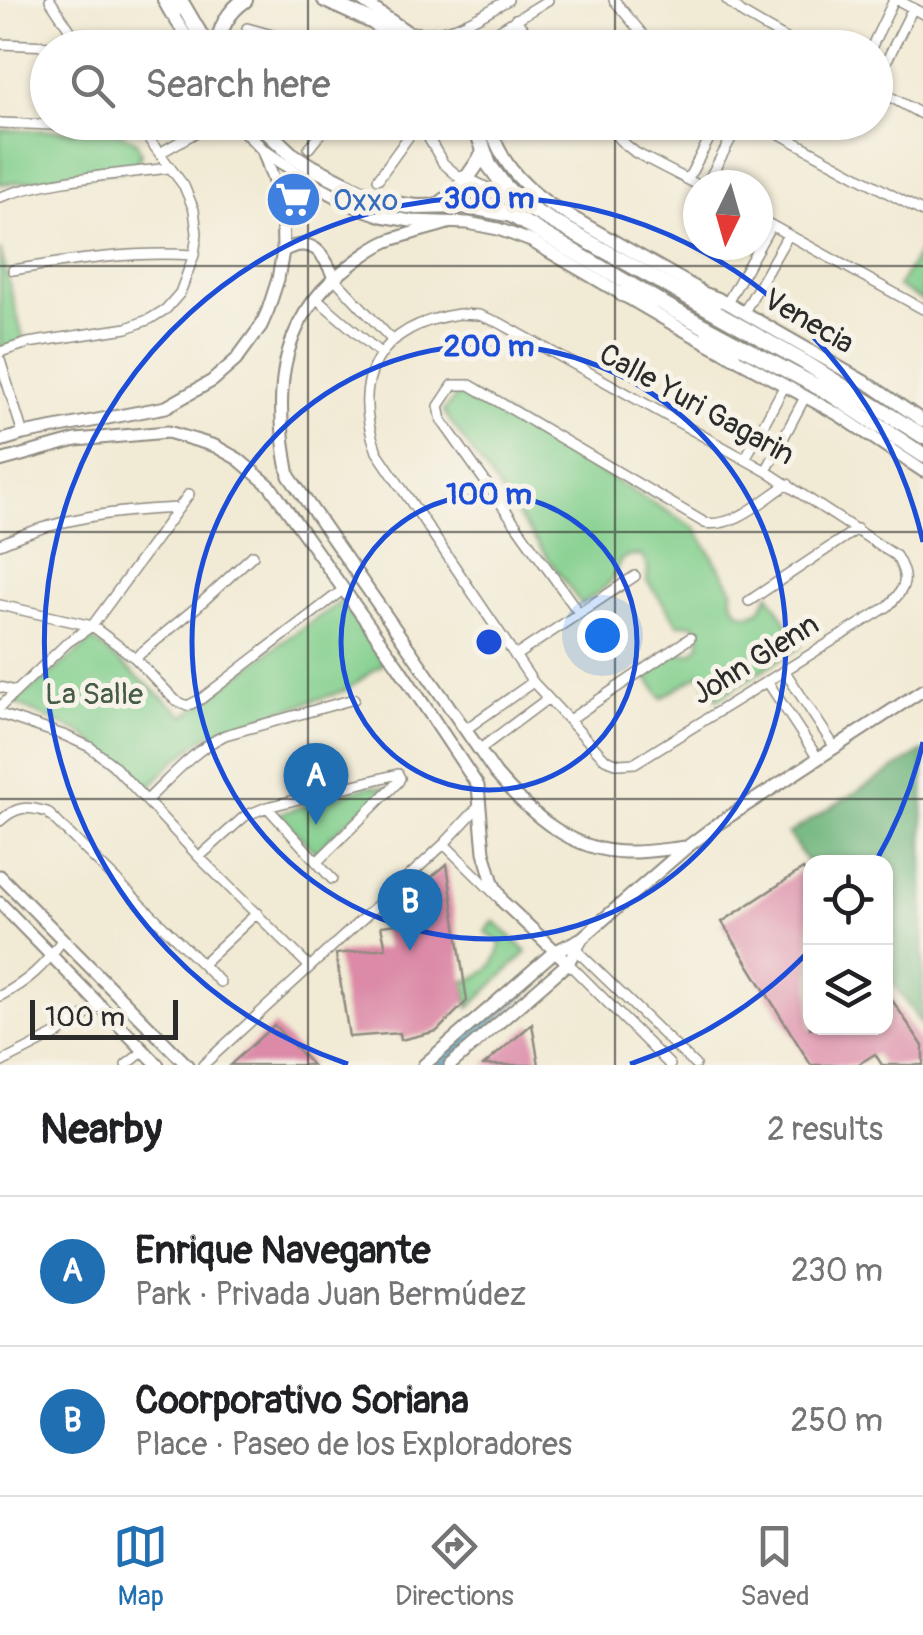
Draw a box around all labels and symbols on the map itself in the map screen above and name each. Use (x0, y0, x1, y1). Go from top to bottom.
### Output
supermarket icon: Oxxo (264, 170, 324, 230)
north arrow (683, 170, 773, 260)
text: 300 m (444, 180, 534, 217)
place label: Oxxo (333, 182, 398, 219)
street label: Venecia (757, 281, 861, 362)
text: 200 m (444, 328, 534, 365)
street label: Calle Yuri Gagarin (593, 335, 801, 473)
text: 100 m (446, 476, 532, 513)
street label: John Glenn (685, 606, 826, 713)
your location (577, 610, 628, 661)
centre of rings (471, 624, 507, 660)
park label: La Salle (45, 676, 143, 713)
pin: A (284, 742, 348, 825)
pin: B (378, 868, 442, 951)
scale bar (30, 995, 178, 1040)

